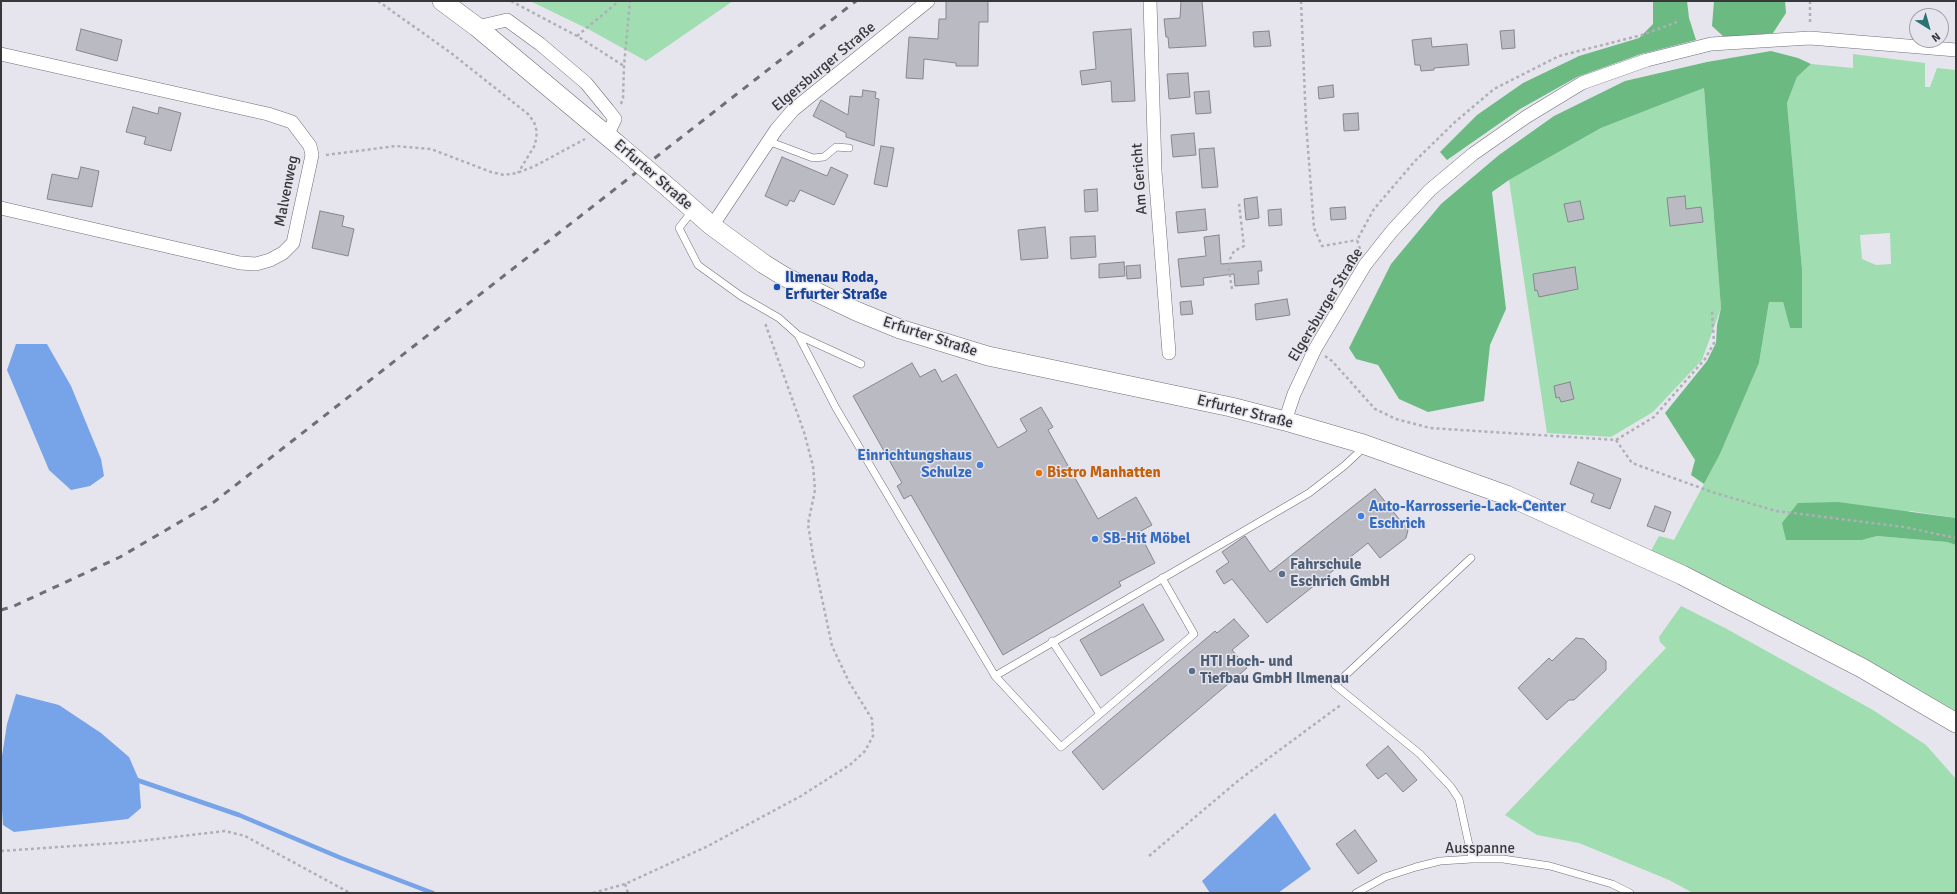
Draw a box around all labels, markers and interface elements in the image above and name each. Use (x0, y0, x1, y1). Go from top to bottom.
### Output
north arrow (1909, 8, 1949, 48)
street label: Elgersburger Straße (769, 18, 879, 116)
text: N (1929, 30, 1943, 45)
street label: Erfurter Straße (610, 136, 696, 214)
street label: Am Gericht (1129, 143, 1151, 215)
street label: Malvenweg (271, 154, 303, 228)
street label: Elgersburger Straße (1285, 245, 1367, 365)
place label: Ilmenau Roda, Erfurter Straße (785, 269, 887, 304)
marker: Ilmenau Roda, Erfurter Straße (772, 282, 782, 292)
street label: Erfurter Straße (880, 313, 980, 361)
street label: Erfurter Straße (1195, 391, 1295, 433)
place label: Einrichtungshaus Schulze (857, 447, 972, 482)
marker: Einrichtungshaus Schulze (975, 460, 985, 470)
place label: Bistro Manhatten (1047, 464, 1161, 482)
marker: Bistro Manhatten (1034, 468, 1044, 478)
place label: Auto-Karrosserie-Lack-Center Eschrich (1369, 498, 1566, 533)
marker: Auto-Karrosserie-Lack-Center Eschrich (1356, 511, 1366, 521)
place label: SB-Hit Möbel (1103, 530, 1190, 548)
marker: SB-Hit Möbel (1090, 534, 1100, 544)
place label: Fahrschule Eschrich GmbH (1290, 556, 1390, 591)
marker: Fahrschule Eschrich GmbH (1277, 569, 1287, 579)
place label: HTI Hoch- und Tiefbau GmbH Ilmenau (1200, 653, 1349, 688)
marker: HTI Hoch- und Tiefbau GmbH Ilmenau (1187, 666, 1197, 676)
street label: Ausspanne (1445, 840, 1515, 858)

